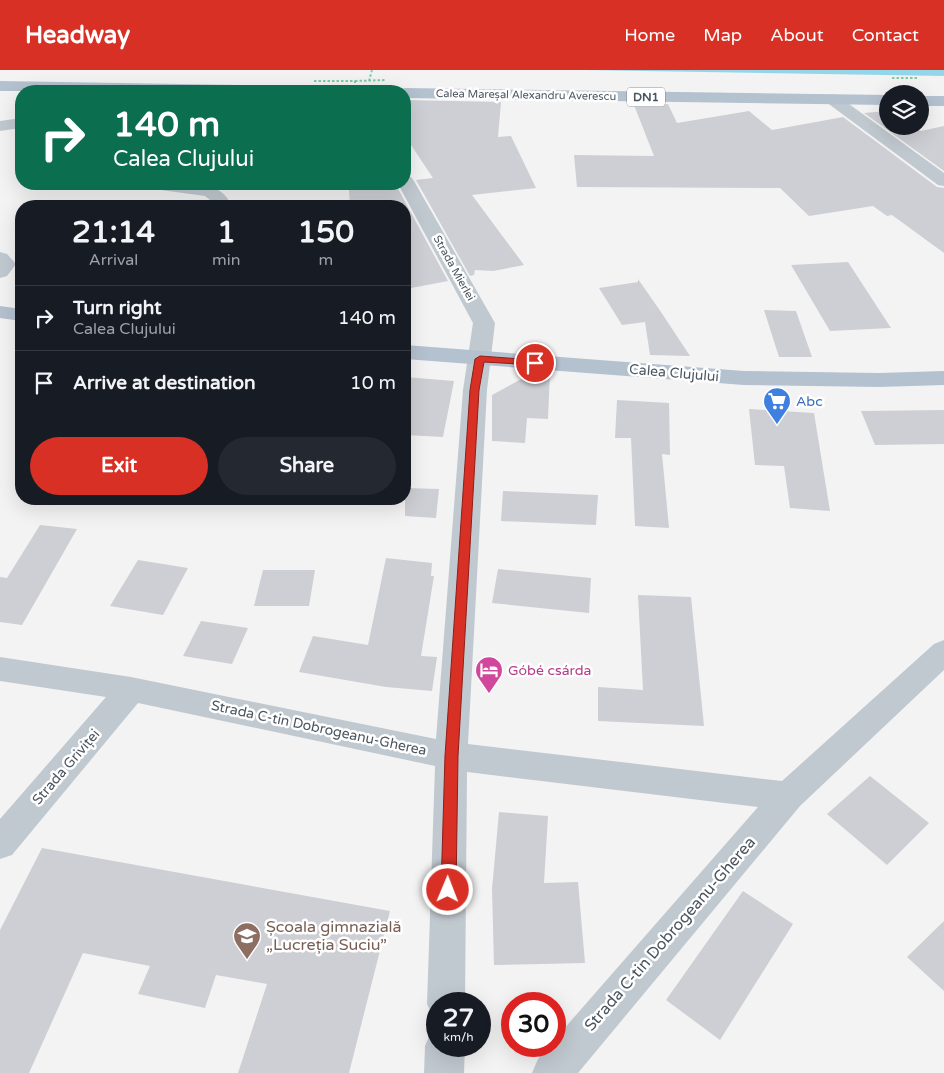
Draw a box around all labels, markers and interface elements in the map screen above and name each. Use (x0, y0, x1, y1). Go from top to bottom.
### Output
text: Headway (25, 21, 130, 50)
text: Home (624, 24, 675, 46)
text: Map (703, 24, 742, 46)
text: About (770, 24, 824, 46)
text: Contact (852, 24, 919, 46)
map controls (879, 85, 929, 135)
button: layers (879, 85, 929, 135)
street label: Calea Mareșal Alexandru Averescu (436, 87, 616, 103)
road number: DN1 (627, 88, 665, 106)
text: 140 m (113, 104, 220, 146)
icon: right (30, 105, 95, 170)
text: Calea Clujului (113, 146, 254, 172)
text: 21:14 (72, 214, 155, 251)
text: 1 (217, 214, 236, 251)
text: 150 (298, 214, 354, 251)
street label: Strada Mierlei (431, 233, 477, 303)
text: Arrival (89, 250, 138, 270)
text: min (212, 250, 241, 270)
text: m (318, 250, 333, 270)
text: Turn right (73, 297, 161, 319)
icon: right (30, 304, 58, 332)
text: 140 m (338, 307, 396, 329)
text: Calea Clujului (73, 319, 176, 339)
pin (514, 342, 556, 384)
icon: arrive (521, 349, 549, 377)
street label: Calea Clujului (629, 361, 719, 385)
icon: arrive (30, 369, 58, 397)
text: Arrive at destination (73, 372, 256, 394)
text: 10 m (350, 372, 396, 394)
supermarket icon: Abc (762, 386, 792, 425)
place label: Abc (796, 393, 823, 410)
button: Exit (30, 437, 208, 495)
button: Share (218, 437, 396, 495)
hotel icon: Góbé csárda (474, 655, 504, 694)
place label: Góbé csárda (508, 662, 591, 679)
street label: Strada C-tin Dobrogeanu-Gherea (210, 697, 428, 759)
street label: Strada Griviței (29, 726, 103, 808)
street label: Strada C-tin Dobrogeanu-Gherea (580, 833, 760, 1035)
position arrow (421, 863, 473, 915)
place label: Școala gimnazială „Lucreția Suciu” (266, 917, 402, 955)
school or university icon: Școala gimnazială „Lucreția Suciu” (232, 921, 262, 960)
speed limit sign: 30 (501, 992, 566, 1057)
text: 27 (443, 1003, 474, 1033)
text: km/h (443, 1030, 474, 1044)

